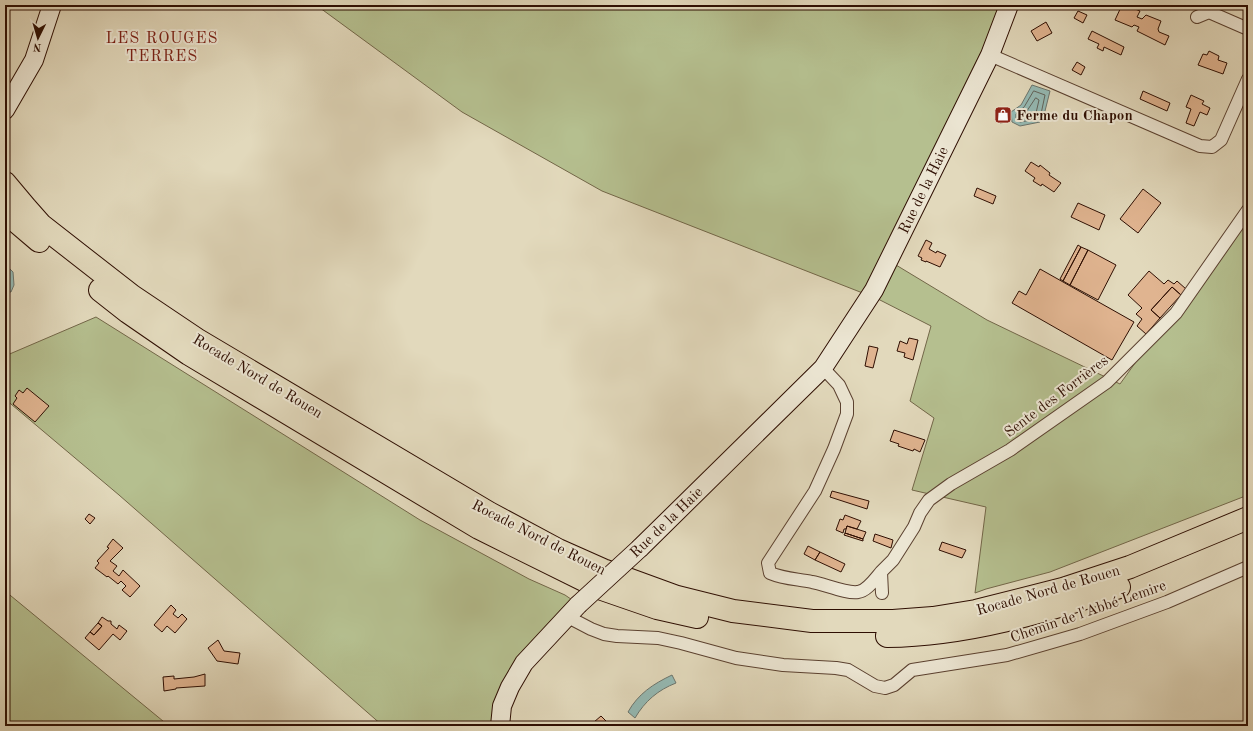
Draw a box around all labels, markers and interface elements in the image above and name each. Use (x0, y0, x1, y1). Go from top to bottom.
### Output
north arrow (18, 18, 58, 58)
district label: LES ROUGES TERRES (106, 31, 218, 65)
text: N (32, 41, 42, 52)
shop icon: Ferme du Chapon (993, 105, 1013, 125)
place label: Ferme du Chapon (1016, 109, 1133, 124)
street label: Rue de la Haie (897, 145, 952, 236)
street label: Rocade Nord de Rouen (190, 333, 325, 422)
street label: Sente des Forrières (1002, 353, 1111, 441)
street label: Rue de la Haie (628, 485, 706, 561)
street label: Rocade Nord de Rouen (469, 498, 608, 579)
street label: Rocade Nord de Rouen (975, 564, 1122, 619)
street label: Chemin de l'Abbé Lemire (1009, 579, 1168, 646)

